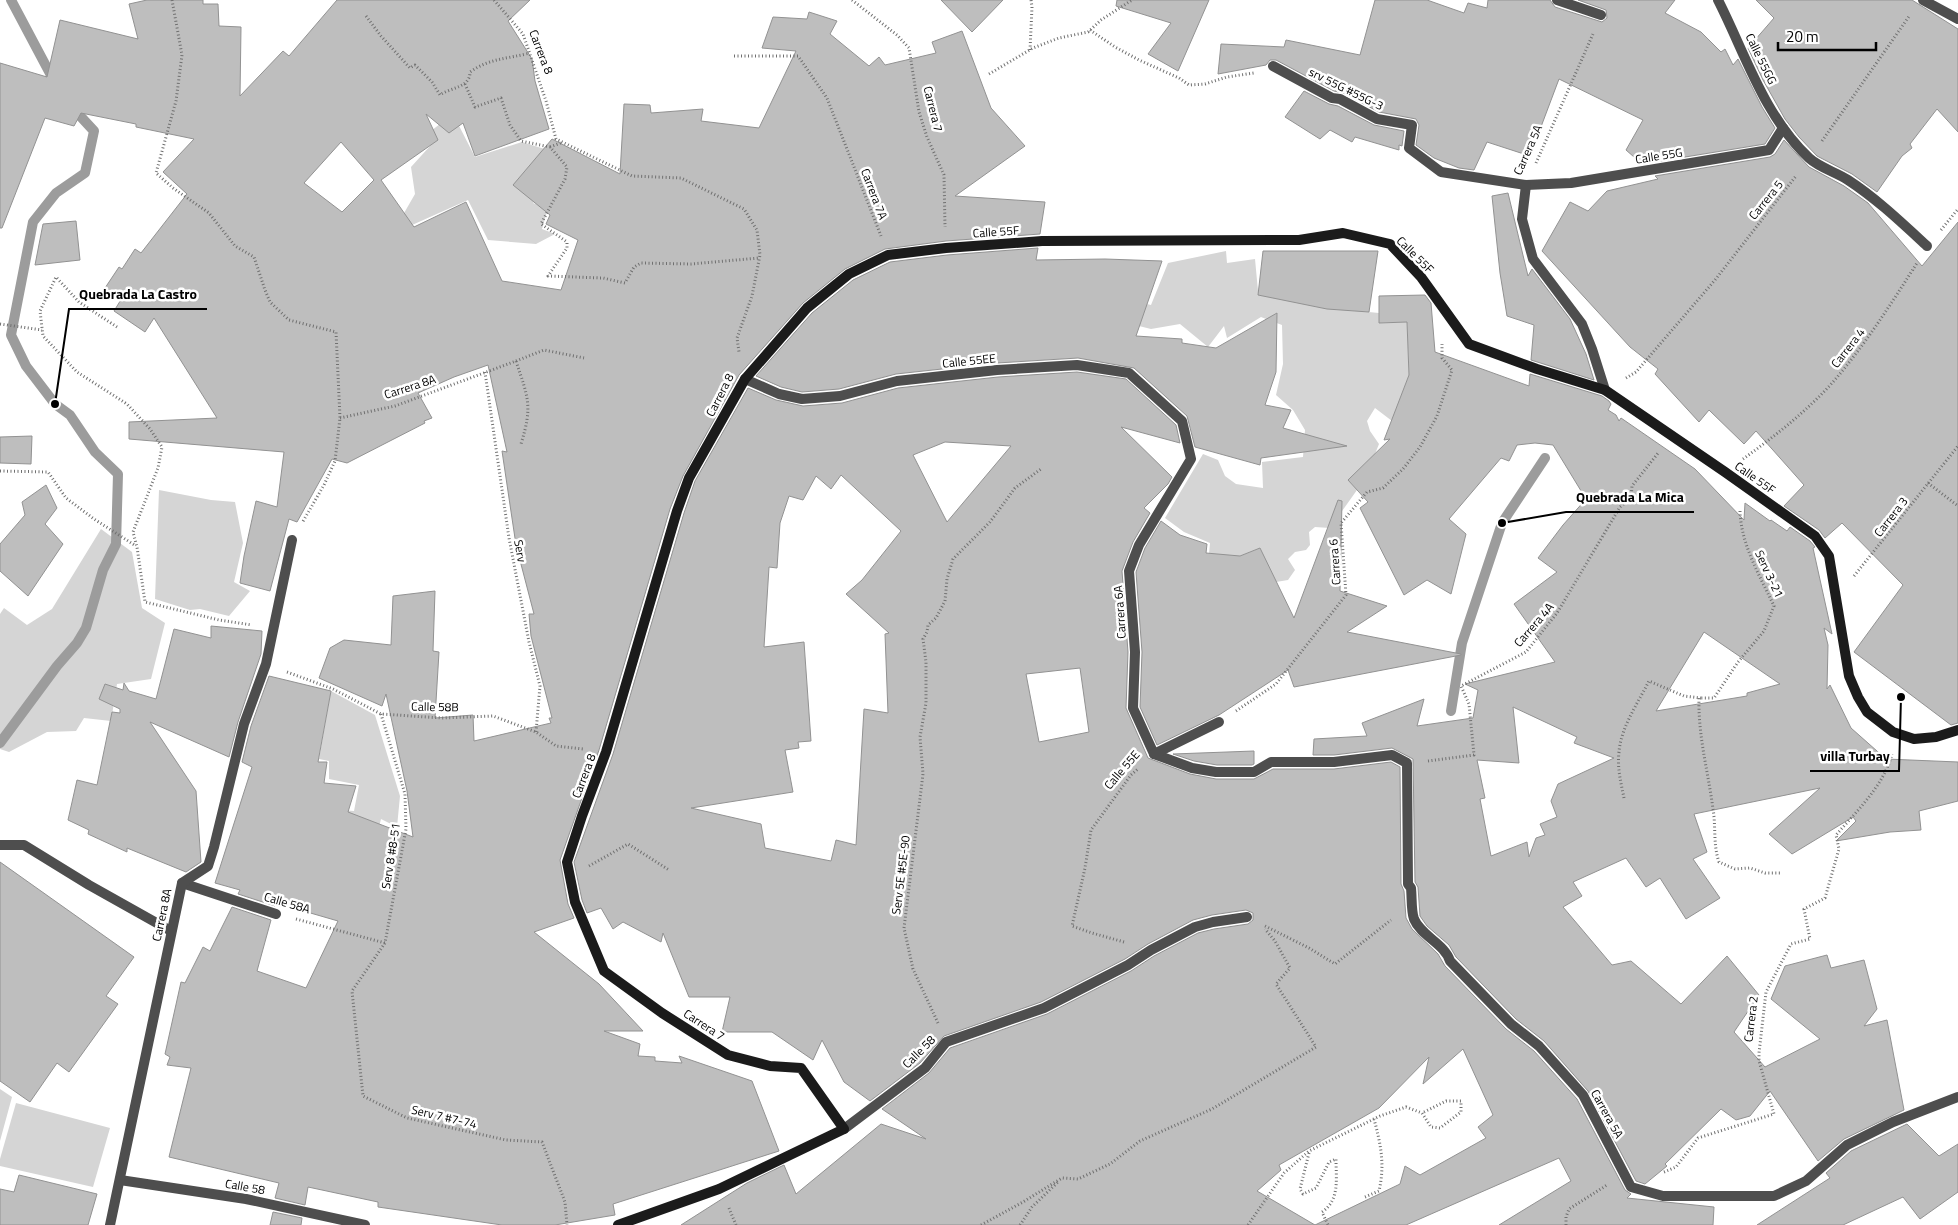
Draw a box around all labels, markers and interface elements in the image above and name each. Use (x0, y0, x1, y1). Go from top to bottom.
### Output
scale bar (1778, 20, 1876, 52)
text: 20 m (1786, 25, 1819, 48)
street label: Carrera 8 (524, 27, 559, 77)
street label: Calle 55GG (1741, 30, 1782, 88)
street label: srv 55G #55G-3 (1306, 62, 1387, 115)
street label: Carrera 7 (919, 84, 948, 134)
street label: Carrera 5A (1508, 122, 1547, 178)
street label: Calle 55G (1634, 142, 1684, 169)
street label: Carrera 7A (856, 165, 893, 222)
street label: Carrera 5 (1744, 175, 1788, 224)
street label: Calle 55F (972, 220, 1020, 243)
street label: Calle 55F (1392, 231, 1439, 278)
callout: Quebrada La Castro (69, 280, 207, 309)
text: Quebrada La Castro (79, 283, 197, 304)
street label: Carrera 4 (1826, 323, 1870, 372)
street label: Calle 55EE (941, 348, 997, 373)
street label: Carrera 8A (381, 369, 438, 404)
street label: Carrera 8 (701, 370, 739, 420)
street label: Calle 55F (1731, 456, 1780, 499)
callout: Quebrada La Mica (1566, 483, 1694, 512)
text: Quebrada La Mica (1576, 486, 1684, 507)
street label: Carrera 3 (1869, 493, 1912, 541)
street label: Serv (509, 538, 532, 564)
street label: Carrera 6 (1323, 538, 1346, 586)
street label: Serv 3-21 (1750, 547, 1789, 601)
street label: Carrera 6A (1108, 585, 1131, 639)
street label: Carrera 4A (1509, 598, 1558, 651)
street label: Calle 58B (411, 697, 459, 716)
callout: villa Turbay (1810, 742, 1899, 771)
street label: Calle 55E (1099, 745, 1144, 794)
text: villa Turbay (1820, 745, 1890, 766)
street label: Carrera 8 (566, 751, 601, 801)
street label: Serv 8 #8-51 (376, 822, 405, 890)
street label: Serv 5E #5E-90 (886, 834, 915, 916)
street label: Carrera 8A (147, 887, 176, 943)
street label: Calle 58A (262, 887, 313, 918)
street label: Carrera 2 (1738, 995, 1763, 1043)
street label: Carrera 7 (680, 1004, 729, 1045)
street label: Calle 58 (898, 1031, 940, 1073)
street label: Carrera 5A (1586, 1086, 1629, 1142)
street label: Serv 7 #7-74 (410, 1100, 479, 1133)
street label: Calle 58 (224, 1174, 267, 1199)

